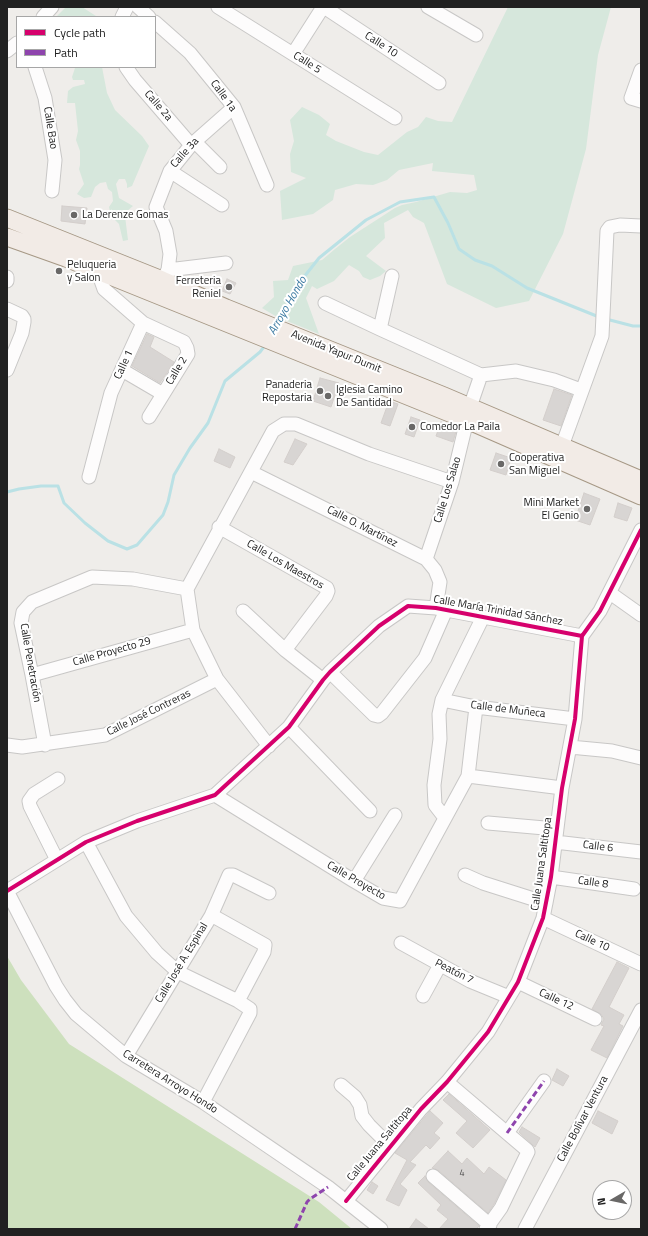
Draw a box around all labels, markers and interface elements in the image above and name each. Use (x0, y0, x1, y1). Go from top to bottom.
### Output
legend (16, 16, 156, 68)
text: Cycle path (54, 23, 106, 42)
street label: Calle 10 (362, 29, 400, 61)
text: Path (54, 43, 78, 62)
street label: Calle 5 (290, 49, 324, 77)
street label: Calle 1a (207, 77, 239, 115)
street label: Calle 2a (141, 88, 175, 124)
street label: Calle Bao (40, 106, 60, 150)
street label: Calle 3a (168, 135, 202, 171)
place label: La Derenze Gomas (82, 208, 168, 222)
marker: La Derenze Gomas (69, 210, 79, 220)
place label: Peluqueria y Salon (67, 258, 116, 284)
marker: Peluqueria y Salon (54, 266, 64, 276)
place label: Ferreteria Reniel (176, 274, 221, 300)
water label: Arroyo Hondo (266, 274, 310, 338)
marker: Ferreteria Reniel (224, 282, 234, 292)
street label: Avenida Yapur Dumit (289, 328, 383, 376)
street label: Calle 1 (112, 348, 136, 382)
street label: Calle 2 (163, 354, 191, 388)
place label: Panaderia Repostaria (262, 378, 312, 404)
place label: Iglesia Camino De Santidad (336, 383, 403, 409)
marker: Panaderia Repostaria (315, 386, 325, 396)
marker: Iglesia Camino De Santidad (323, 391, 333, 401)
place label: Comedor La Paila (420, 420, 500, 434)
marker: Comedor La Paila (407, 422, 417, 432)
place label: Cooperativa San Miguel (509, 451, 564, 477)
street label: Calle Los Salao (432, 455, 464, 525)
marker: Cooperativa San Miguel (496, 459, 506, 469)
place label: Mini Market El Genio (524, 496, 579, 522)
street label: Calle O. Martínez (324, 503, 400, 551)
marker: Mini Market El Genio (582, 504, 592, 514)
street label: Calle Los Maestros (244, 538, 326, 592)
street label: Calle María Trinidad Sánchez (432, 593, 564, 629)
street label: Calle Penetración (17, 622, 43, 704)
street label: Calle Proyecto 29 (72, 635, 152, 669)
street label: Calle José Contreras (105, 687, 193, 739)
street label: Calle de Muñeca (470, 699, 546, 721)
street label: Calle Juana Saltitopa (529, 816, 555, 912)
street label: Calle 6 (582, 839, 614, 855)
street label: Calle Proyecto (324, 859, 388, 903)
street label: Calle 8 (577, 874, 609, 892)
street label: Calle José A. Espinal (153, 920, 211, 1006)
street label: Calle 10 (573, 927, 611, 955)
street label: Peatón 7 (432, 957, 476, 987)
street label: Calle 12 (537, 986, 575, 1014)
street label: Carretera Arroyo Hondo (120, 1047, 220, 1117)
street label: Calle Bolívar Ventura (555, 1074, 611, 1164)
street label: Calle Juana Saltitopa (345, 1104, 415, 1184)
house number: 4 (459, 1169, 465, 1179)
north arrow (592, 1180, 632, 1220)
text: N (593, 1197, 610, 1207)

